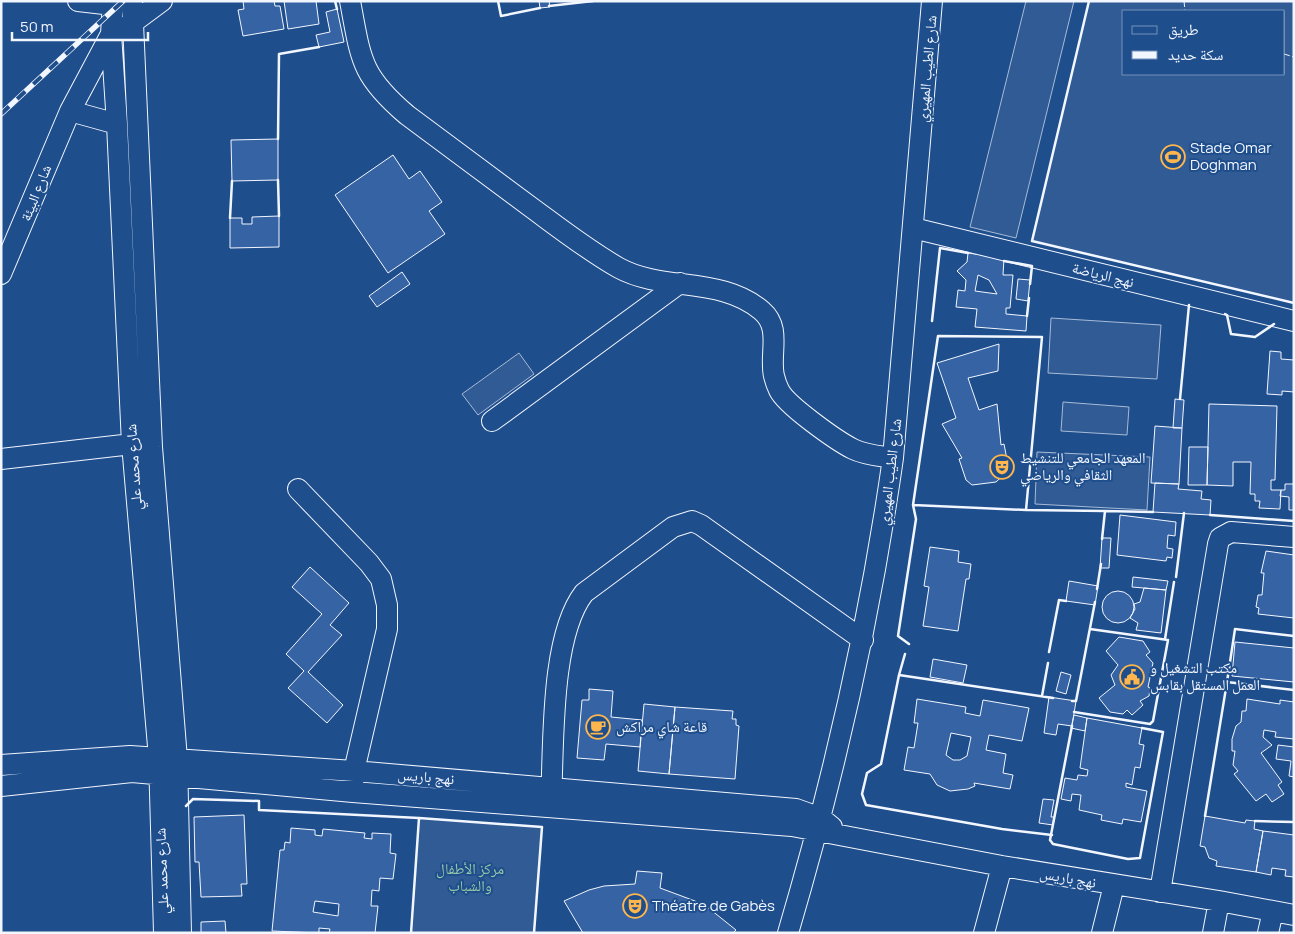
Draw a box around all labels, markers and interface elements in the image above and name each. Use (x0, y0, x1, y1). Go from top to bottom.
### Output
scale bar (12, 10, 149, 42)
legend (1122, 10, 1285, 75)
street label: شارع الطيب المهيري (911, 14, 943, 124)
text: 50 m (20, 16, 54, 37)
text: طريق (1168, 19, 1199, 40)
text: سكة حديد (1168, 44, 1224, 65)
place label: Stade Omar Doghman (1190, 137, 1272, 175)
sports icon: Stade Omar Doghman (1160, 144, 1186, 170)
street label: شارع البيئة (15, 161, 56, 224)
street label: نهج الرياضة (1070, 257, 1136, 292)
street label: شارع الطيب المهيري (873, 417, 908, 527)
street label: شارع محمد علي (120, 423, 149, 511)
place label: المعهد الجامعي للتنشيط الثقافي والرياضي (1020, 447, 1145, 487)
theatre icon: المعهد الجامعي للتنشيط الثقافي والرياضي (989, 454, 1015, 480)
place label: مكتب التشغيل و العمل المستقل بقابس (1150, 657, 1260, 695)
public building icon: مكتب التشغيل و العمل المستقل بقابس (1119, 664, 1145, 690)
cafe icon: قاعة شاي مراكش (585, 714, 611, 740)
place label: قاعة شاي مراكش (616, 716, 707, 739)
street label: نهج باريس (397, 764, 455, 789)
street label: شارع محمد علي (149, 827, 175, 914)
park label: مركز الأطفال والشباب (436, 858, 504, 896)
street label: نهج باريس (1038, 862, 1098, 893)
theatre icon: Théatre de Gabès (622, 893, 648, 919)
place label: Théatre de Gabès (652, 895, 775, 916)

